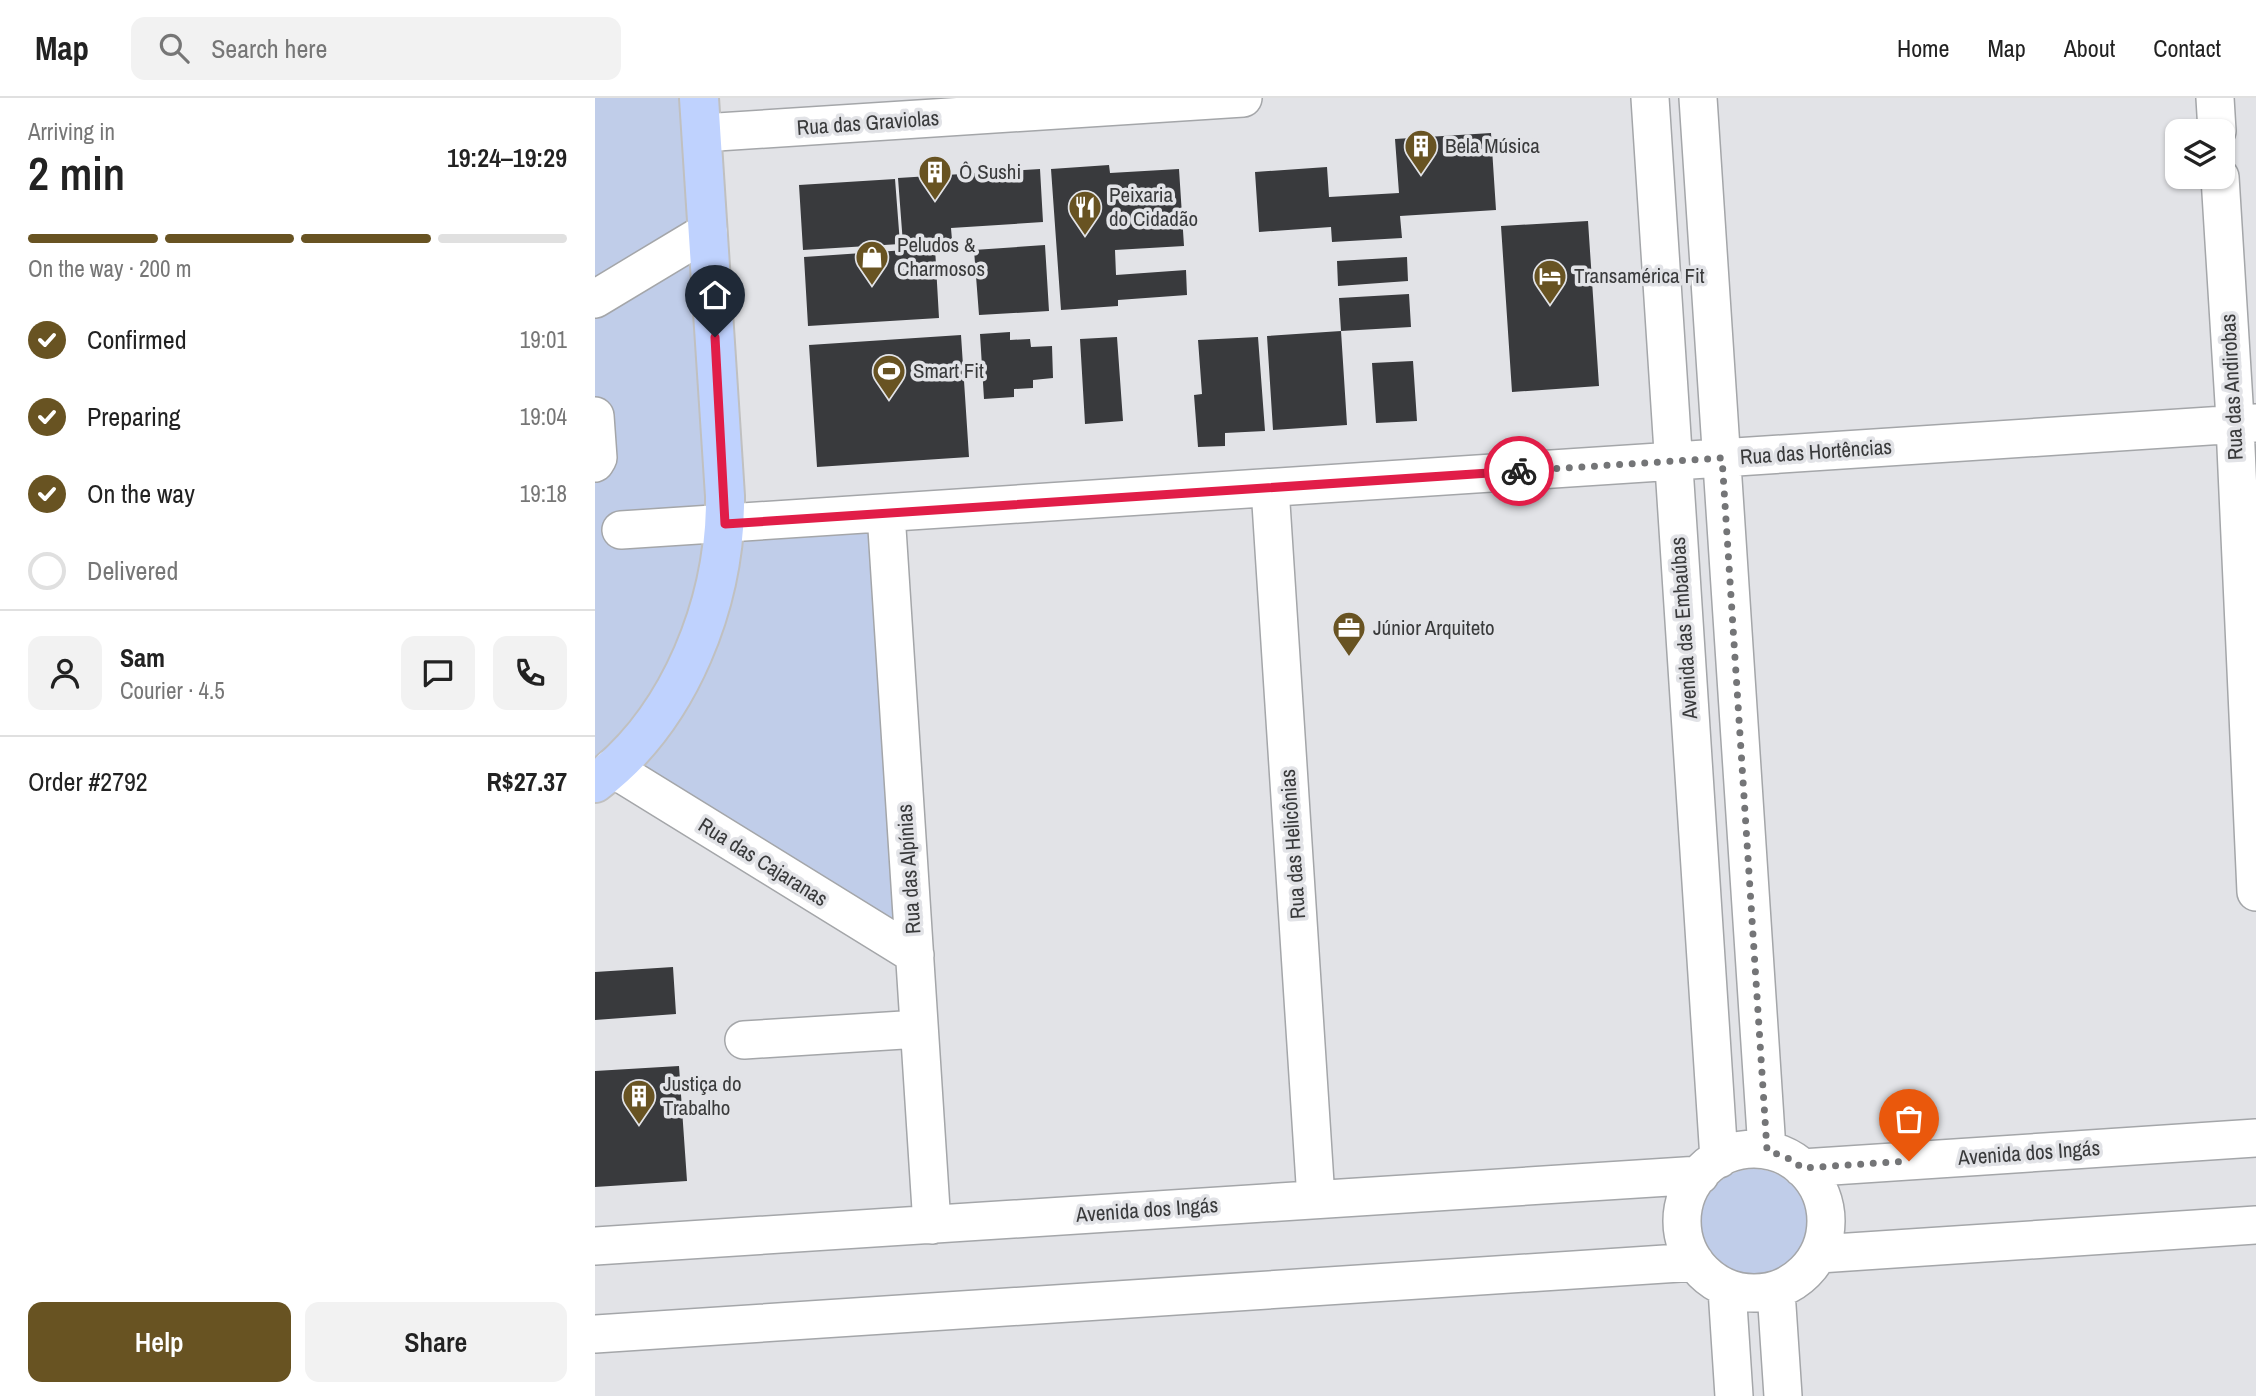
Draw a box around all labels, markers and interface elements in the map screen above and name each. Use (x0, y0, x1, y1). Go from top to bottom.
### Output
search box (131, 17, 621, 80)
text: Map (35, 26, 89, 70)
icon: search (155, 29, 193, 67)
text: Search here (211, 31, 327, 66)
text: Home (1897, 32, 1949, 64)
text: Map (1987, 32, 2026, 64)
text: About (2064, 32, 2115, 64)
text: Contact (2153, 32, 2221, 64)
street label: Rua das Graviolas (796, 103, 940, 142)
text: Arriving in (28, 116, 115, 147)
map controls (2165, 119, 2235, 189)
button: layers (2165, 119, 2235, 189)
building icon: Bela Música (1402, 127, 1440, 176)
place label: Bela Música (1445, 131, 1540, 160)
text: 19:24–19:29 (447, 140, 567, 175)
text: 2 min (28, 142, 125, 204)
building icon: Ô Sushi (916, 153, 954, 202)
place label: Ô Sushi (959, 157, 1021, 186)
place label: Peixaria do Cidadão (1109, 180, 1198, 233)
restaurant icon: Peixaria do Cidadão (1066, 188, 1104, 237)
place label: Peludos & Charmosos (897, 230, 985, 283)
shop icon: Peludos & Charmosos (853, 238, 891, 287)
text: On the way · 200 m (28, 253, 192, 284)
hotel icon: Transamérica Fit (1531, 257, 1569, 306)
place label: Transamérica Fit (1574, 261, 1705, 290)
pin (685, 265, 745, 337)
icon: home (696, 276, 734, 314)
street label: Rua das Andirobas (2213, 313, 2250, 461)
icon: check (28, 321, 66, 359)
text: Confirmed (87, 322, 187, 357)
text: 19:01 (520, 324, 567, 355)
sports icon: Smart Fit (870, 352, 908, 401)
place label: Smart Fit (913, 356, 984, 385)
icon: check (28, 398, 66, 436)
text: Preparing (87, 399, 181, 434)
text: 19:04 (520, 401, 567, 432)
street label: Rua das Hortências (1739, 432, 1893, 471)
courier (1484, 436, 1554, 506)
icon: bike (1500, 452, 1538, 490)
icon: check (28, 475, 66, 513)
text: On the way (87, 476, 195, 511)
text: 19:18 (520, 478, 567, 509)
street label: Avenida das Embaúbas (1663, 536, 1704, 721)
text: Delivered (87, 553, 178, 588)
office icon: Júnior Arquiteto (1330, 609, 1368, 658)
place label: Júnior Arquiteto (1373, 613, 1495, 642)
button: person (28, 636, 102, 710)
button: chat (401, 636, 475, 710)
button: phone (493, 636, 567, 710)
text: Sam (120, 640, 165, 675)
text: Courier · 4.5 (120, 675, 225, 706)
text: Order #2792 (28, 764, 148, 799)
text: R$27.37 (486, 764, 567, 799)
street label: Rua das Helicônias (1273, 768, 1312, 920)
street label: Rua das Alpínias (889, 803, 928, 935)
street label: Rua das Cajaranas (693, 810, 833, 913)
place label: Justiça do Trabalho (663, 1069, 742, 1122)
building icon: Justiça do Trabalho (620, 1077, 658, 1126)
pin (1879, 1089, 1939, 1161)
icon: bag (1890, 1100, 1928, 1138)
street label: Avenida dos Ingás (1956, 1133, 2101, 1172)
street label: Avenida dos Ingás (1074, 1190, 1219, 1229)
button: Help (28, 1302, 291, 1382)
button: Share (305, 1302, 567, 1382)

